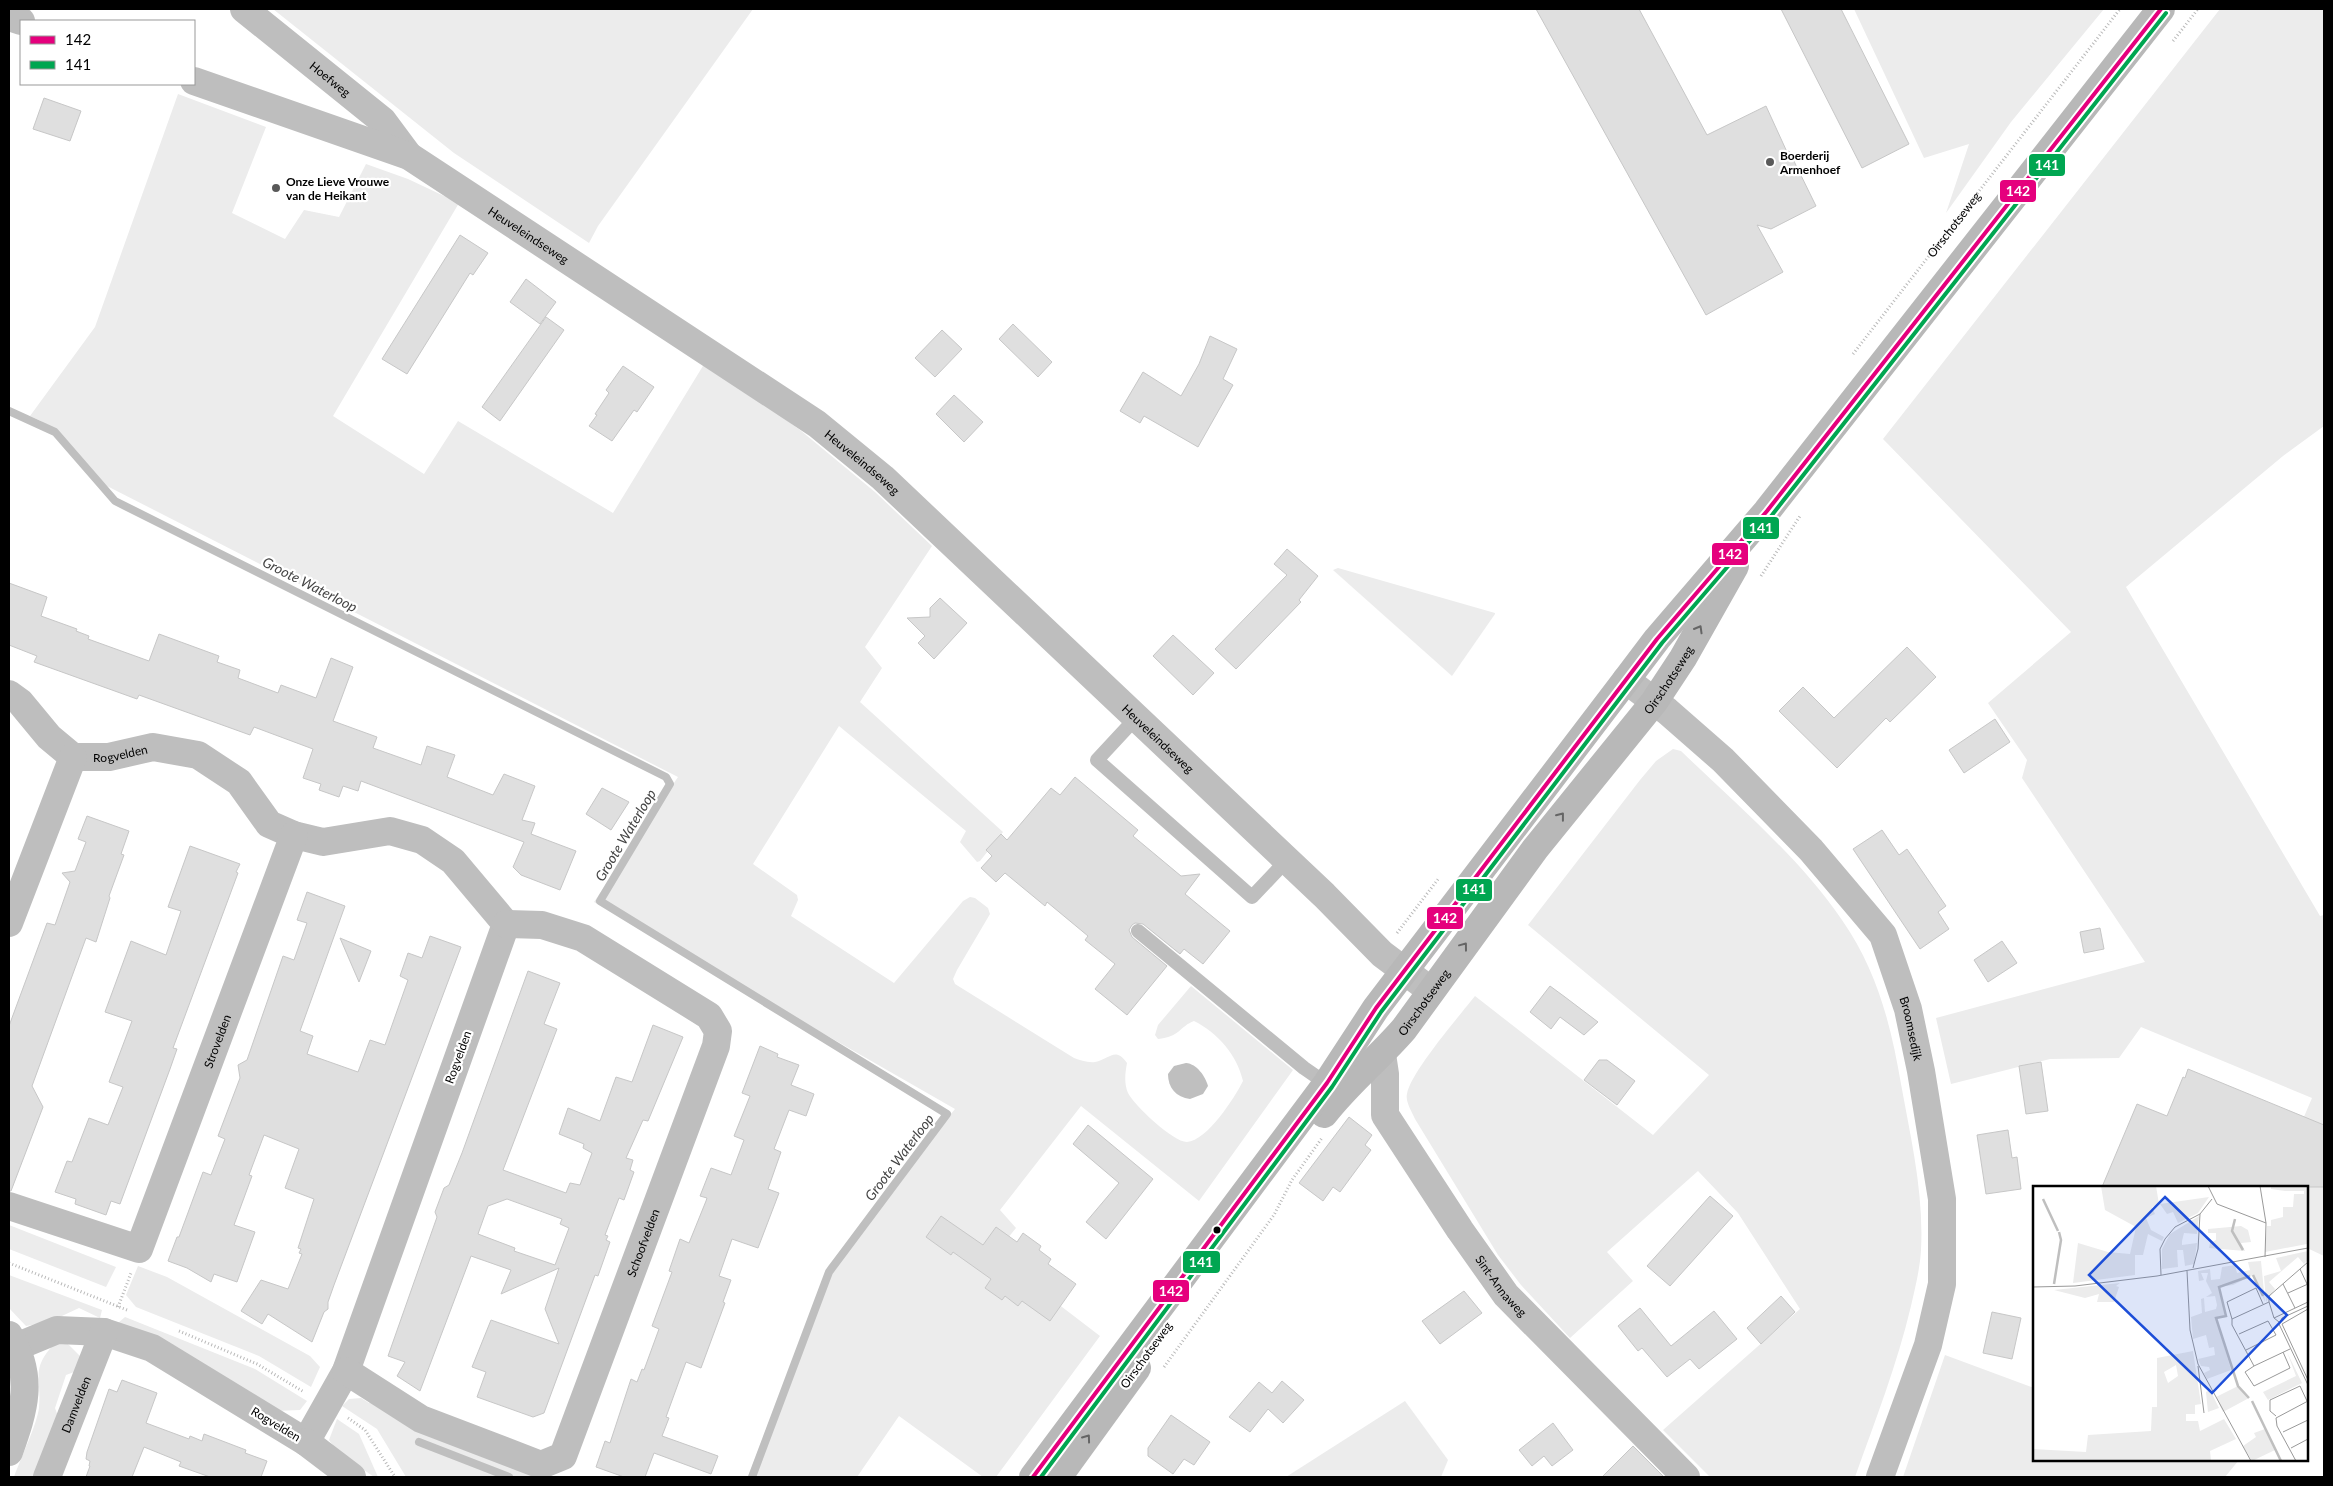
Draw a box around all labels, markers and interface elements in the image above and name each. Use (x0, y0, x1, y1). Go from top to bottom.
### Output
legend (20, 20, 195, 85)
text: 142 (65, 30, 91, 48)
text: 141 (65, 55, 91, 73)
street label: Hoefweg (307, 58, 354, 100)
place label: Boerderij Armenhoef (1779, 148, 1841, 177)
line badge: 141 (2028, 153, 2066, 177)
marker: Boerderij Armenhoef (1764, 156, 1776, 168)
text: 141 (2035, 156, 2059, 173)
place label: Onze Lieve Vrouwe van de Heikant (286, 174, 390, 203)
line badge: 142 (1999, 179, 2037, 203)
marker: Onze Lieve Vrouwe van de Heikant (270, 182, 282, 194)
text: 142 (2006, 182, 2030, 199)
street label: Oirschotseweg (1923, 189, 1983, 260)
street label: Heuveleindseweg (486, 203, 572, 267)
street label: Heuveleindseweg (822, 426, 903, 498)
line badge: 141 (1742, 516, 1780, 540)
text: 141 (1749, 519, 1773, 536)
line badge: 142 (1711, 542, 1749, 566)
text: 142 (1718, 545, 1742, 562)
water label: Groote Waterloop (260, 553, 360, 615)
one-way arrow (1693, 626, 1703, 635)
street label: Oirschotseweg (1640, 643, 1696, 717)
street label: Heuveleindseweg (1119, 701, 1197, 776)
street label: Rogvelden (93, 741, 149, 765)
water label: Groote Waterloop (591, 786, 659, 884)
one-way arrow (1556, 813, 1564, 822)
line badge: 141 (1455, 878, 1493, 902)
text: 141 (1462, 880, 1486, 897)
line badge: 142 (1426, 906, 1464, 930)
text: 142 (1433, 909, 1457, 926)
one-way arrow (1458, 943, 1466, 952)
street label: Oirschotseweg (1394, 966, 1453, 1039)
street label: Broomsedijk (1897, 994, 1926, 1063)
street label: Strovelden (200, 1012, 234, 1070)
street label: Rogvelden (442, 1029, 474, 1085)
water label: Groote Waterloop (861, 1110, 937, 1204)
inset map (2033, 1186, 2308, 1461)
street label: Schoofvelden (623, 1207, 662, 1279)
unlabelled marker (1212, 1225, 1222, 1235)
line badge: 141 (1182, 1250, 1221, 1274)
street label: Sint-Annaweg (1473, 1252, 1530, 1319)
text: 141 (1189, 1253, 1213, 1270)
line badge: 142 (1152, 1279, 1190, 1303)
text: 142 (1159, 1282, 1183, 1299)
street label: Oirschotseweg (1117, 1319, 1175, 1391)
street label: Damvelden (58, 1374, 93, 1435)
street label: Rogvelden (249, 1403, 303, 1445)
one-way arrow (1081, 1435, 1089, 1444)

